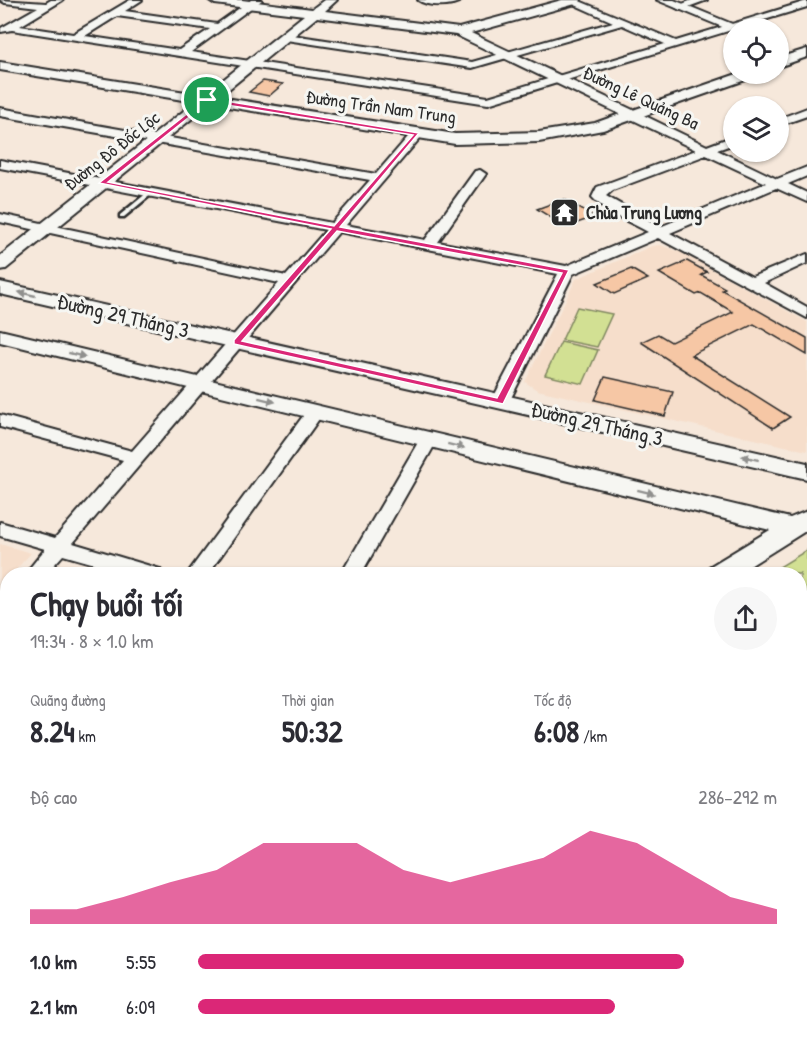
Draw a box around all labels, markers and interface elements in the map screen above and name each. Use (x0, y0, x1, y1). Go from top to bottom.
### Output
map controls (723, 18, 789, 162)
button: locate (723, 18, 789, 84)
street label: Đường Lê Quảng Ba (579, 60, 703, 135)
pin (181, 74, 232, 125)
icon: arrive (190, 83, 223, 116)
street label: Đường Trần Nam Trung (305, 84, 458, 129)
button: layers (723, 96, 789, 162)
street label: Đường Đô Đốc Lộc (59, 105, 165, 196)
temple icon: Chùa Trung Lương (549, 197, 581, 229)
place label: Chùa Trung Lương (586, 200, 702, 226)
street label: Đường 29 Tháng 3 (54, 286, 192, 345)
one-way arrow (18, 289, 37, 299)
one-way arrow (68, 350, 86, 360)
street label: Đường 29 Tháng 3 (528, 394, 666, 453)
one-way arrow (258, 396, 276, 406)
one-way arrow (447, 442, 466, 451)
one-way arrow (741, 453, 759, 463)
one-way arrow (637, 487, 655, 497)
text: Chạy buổi tối (30, 582, 184, 626)
button: share (714, 587, 777, 650)
text: 19:34 · 8 × 1.0 km (30, 627, 154, 654)
text: Quãng đường (30, 689, 106, 711)
text: Thời gian (282, 689, 334, 711)
text: Tốc độ (534, 689, 571, 711)
text: 8.24 (30, 711, 75, 751)
text: 50:32 (282, 711, 343, 751)
text: 6:08 (534, 711, 579, 751)
text: km (75, 725, 96, 747)
text: /km (579, 725, 607, 747)
text: Độ cao (30, 783, 77, 810)
text: 286–292 m (698, 783, 777, 810)
text: 1.0 km (30, 948, 77, 975)
text: 5:55 (126, 948, 156, 975)
text: 2.1 km (30, 993, 77, 1020)
text: 6:09 (126, 993, 155, 1020)

